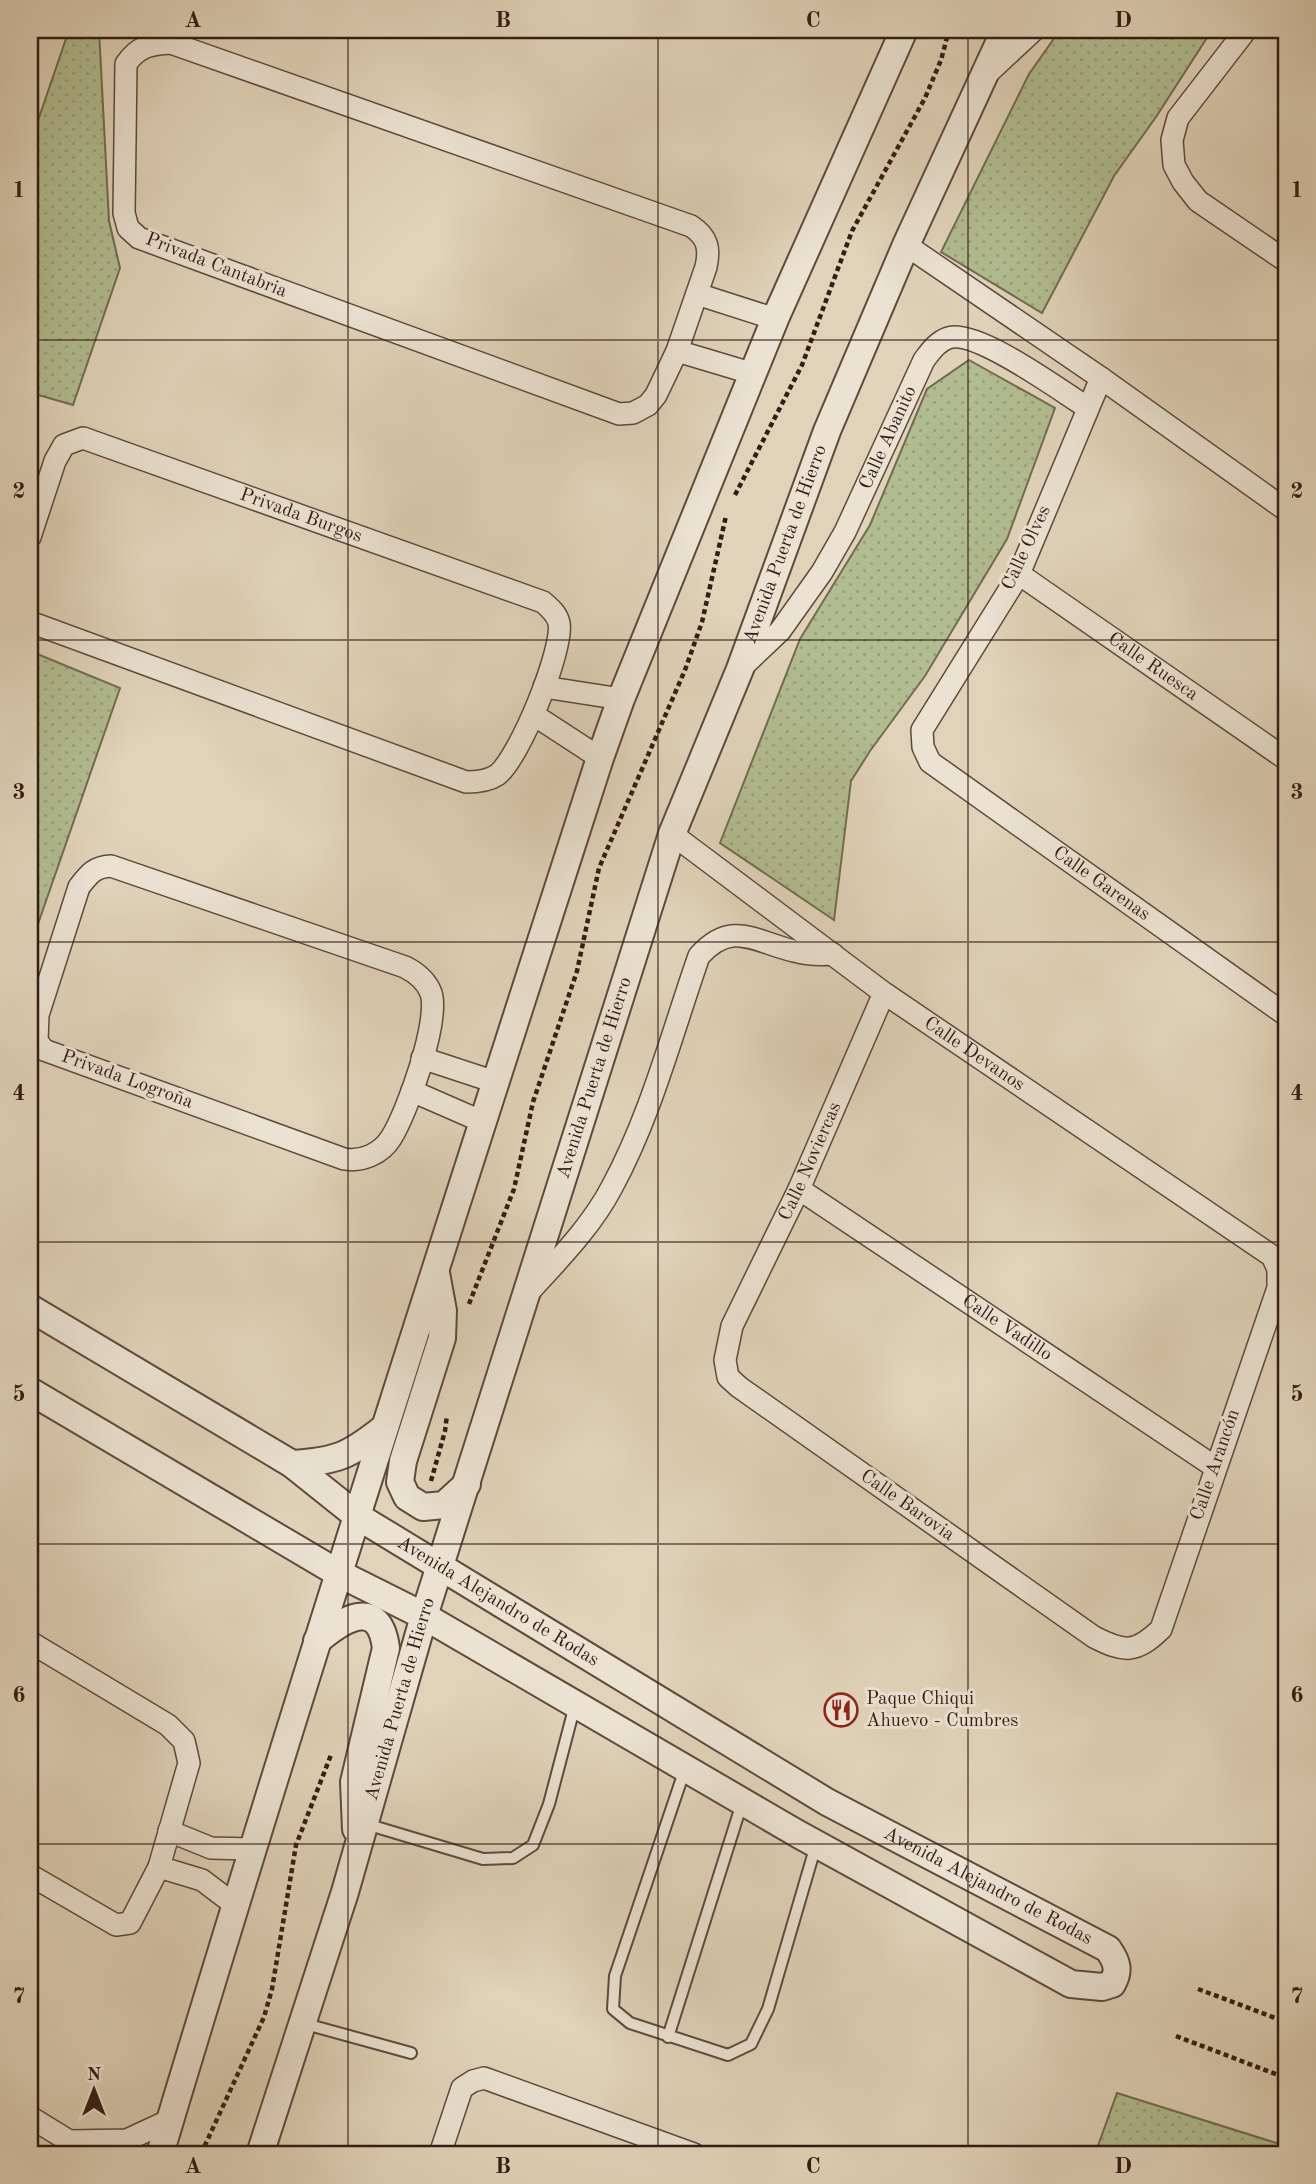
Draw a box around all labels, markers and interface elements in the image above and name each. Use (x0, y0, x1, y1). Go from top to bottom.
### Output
text: A (184, 9, 202, 32)
text: B (495, 9, 511, 32)
text: C (805, 9, 821, 32)
text: D (1114, 9, 1132, 32)
text: 1 (12, 179, 26, 202)
text: 1 (1290, 179, 1304, 202)
street label: Privada Cantabria (143, 230, 290, 302)
street label: Calle Abanito (856, 383, 920, 492)
street label: Avenida Puerta de Hierro (741, 442, 831, 646)
text: 2 (12, 480, 26, 503)
text: 2 (1290, 480, 1304, 503)
street label: Privada Burgos (237, 485, 365, 546)
street label: Calle Olves (999, 503, 1055, 593)
street label: Calle Ruesca (1104, 629, 1202, 705)
text: 3 (12, 781, 26, 804)
text: 3 (1290, 781, 1304, 804)
street label: Calle Garenas (1049, 843, 1153, 925)
street label: Avenida Puerta de Hierro (554, 975, 635, 1181)
street label: Calle Devanos (921, 1014, 1028, 1095)
street label: Privada Logroña (59, 1047, 196, 1113)
text: 4 (12, 1082, 26, 1105)
text: 4 (1290, 1082, 1304, 1105)
street label: Calle Noviercas (776, 1099, 845, 1224)
street label: Calle Vadillo (958, 1291, 1055, 1365)
text: 5 (12, 1383, 26, 1406)
text: 5 (1290, 1383, 1304, 1406)
street label: Calle Arancón (1188, 1407, 1244, 1523)
street label: Calle Barovia (857, 1467, 958, 1546)
street label: Avenida Alejandro de Rodas (394, 1533, 602, 1670)
street label: Avenida Puerta de Hierro (362, 1595, 439, 1803)
text: 6 (12, 1684, 26, 1707)
text: 6 (1290, 1684, 1304, 1707)
place label: Paque Chiqui Ahuevo - Cumbres (866, 1690, 1018, 1731)
restaurant icon: Paque Chiqui Ahuevo - Cumbres (822, 1691, 860, 1729)
street label: Avenida Alejandro de Rodas (881, 1824, 1095, 1949)
text: 7 (12, 1985, 26, 2008)
text: 7 (1290, 1985, 1304, 2008)
north arrow (60, 2054, 130, 2124)
text: N (87, 2066, 102, 2085)
text: A (184, 2155, 202, 2178)
text: B (495, 2155, 511, 2178)
text: C (805, 2155, 821, 2178)
text: D (1114, 2155, 1132, 2178)

